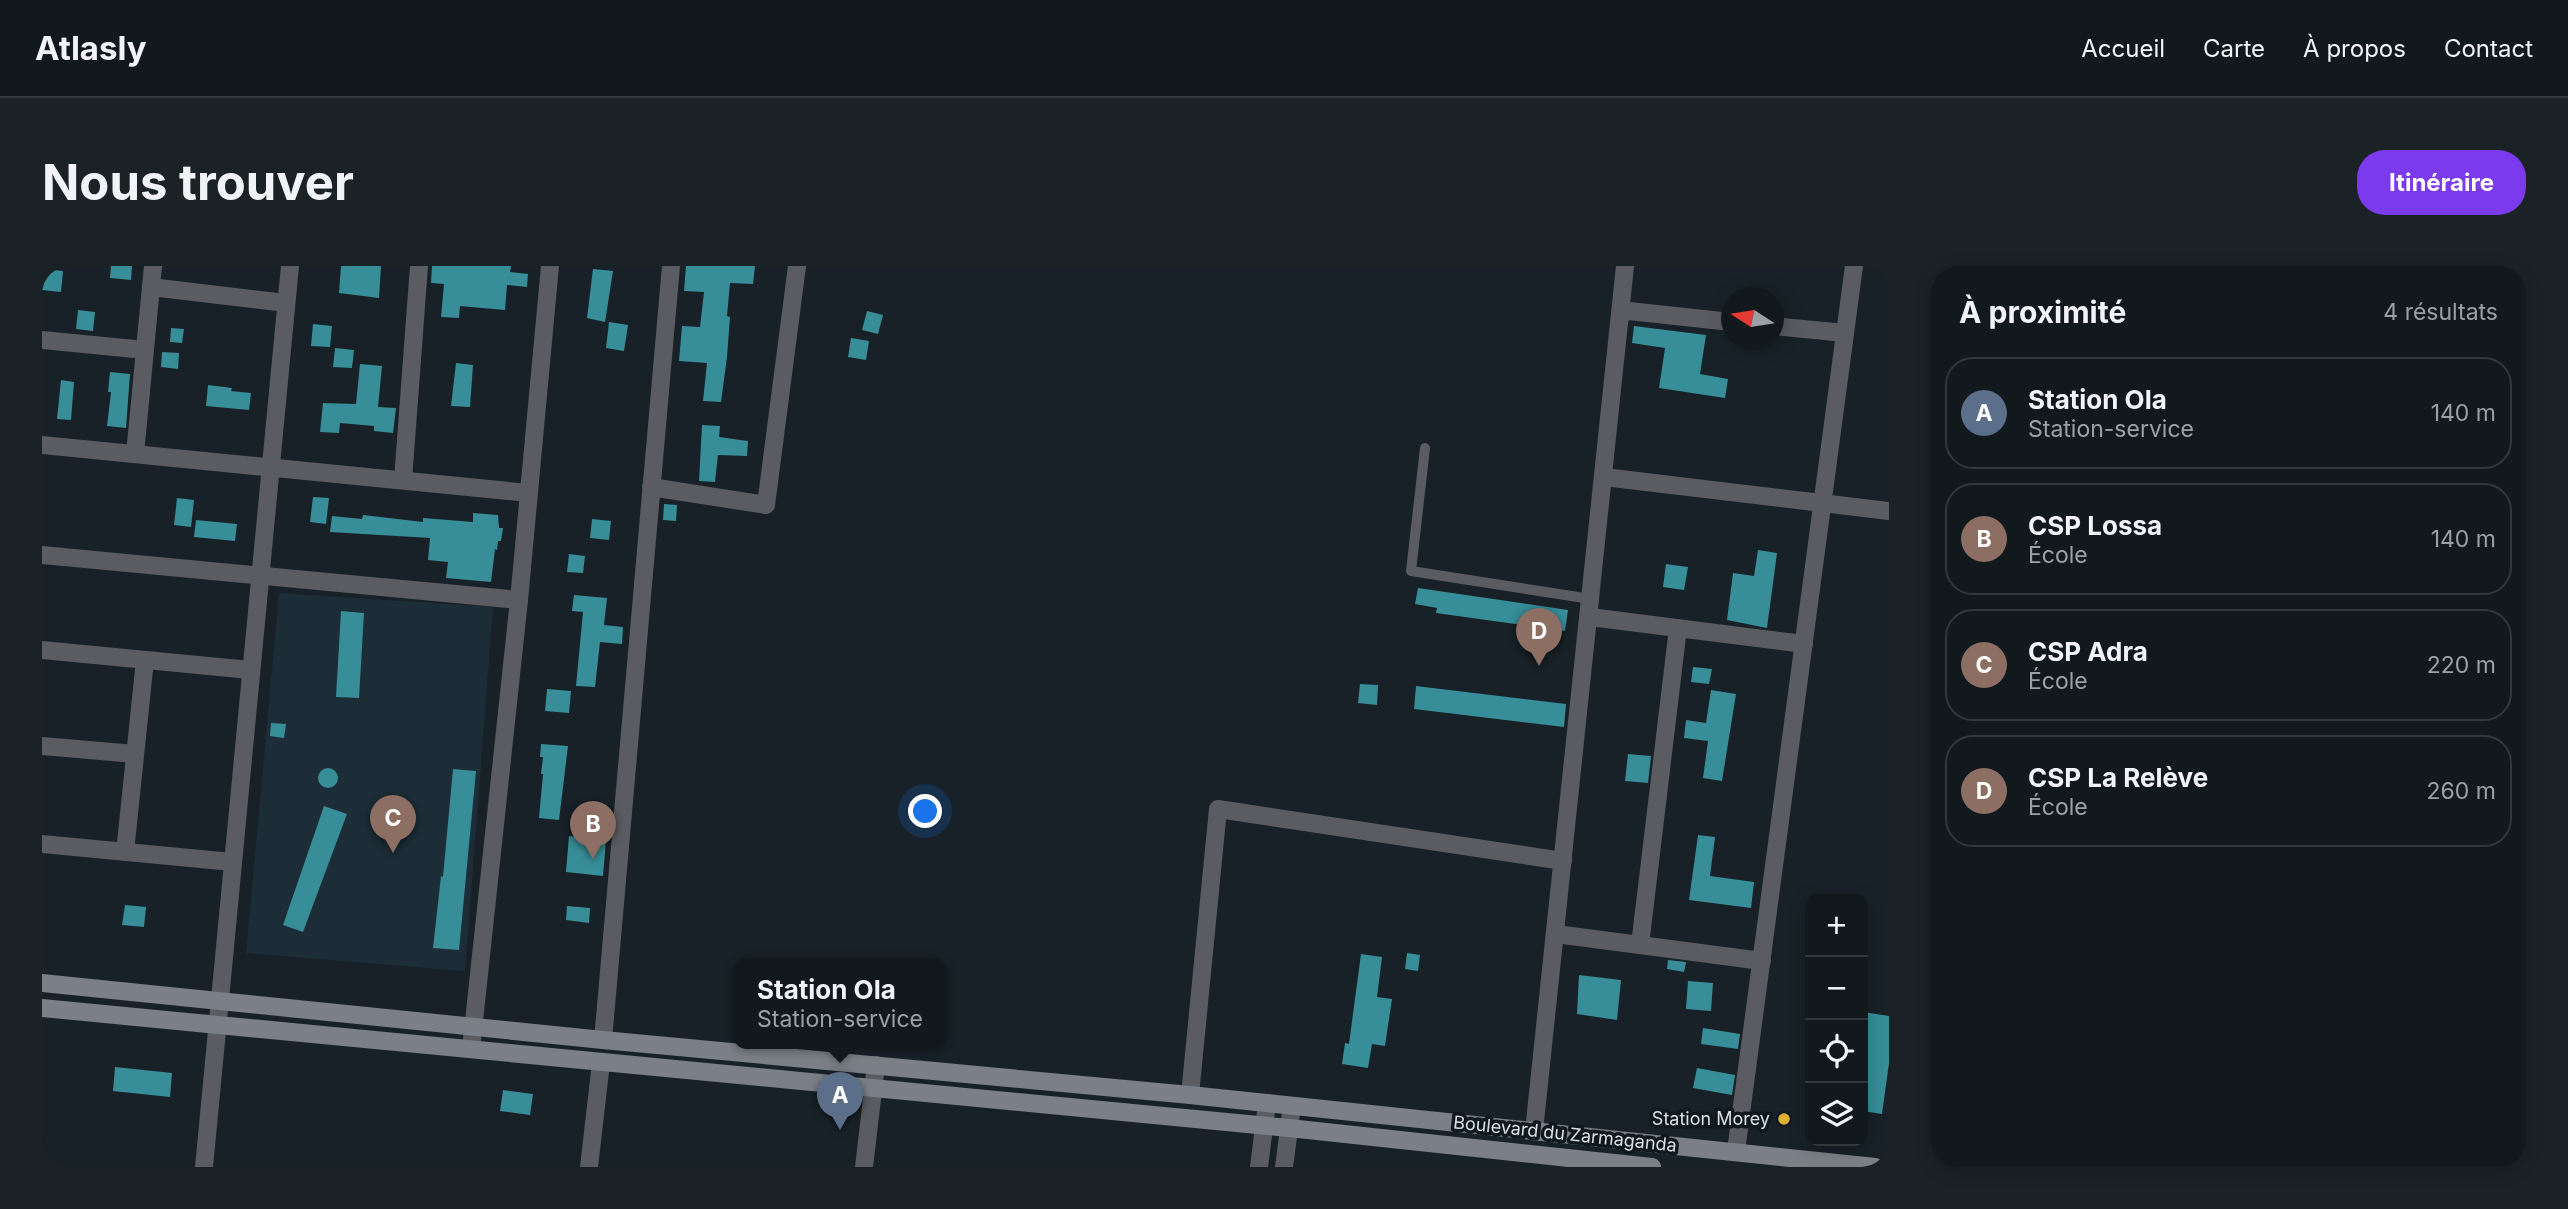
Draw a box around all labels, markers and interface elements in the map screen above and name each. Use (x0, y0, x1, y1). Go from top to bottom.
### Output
text: Atlasly (35, 28, 147, 68)
text: Accueil (2081, 34, 2165, 63)
text: Carte (2203, 34, 2265, 63)
text: À propos (2303, 34, 2406, 63)
text: Contact (2444, 34, 2533, 63)
button: Itinéraire (2357, 150, 2526, 215)
text: Nous trouver (42, 153, 354, 212)
north arrow (1721, 287, 1784, 350)
text: À proximité (1959, 294, 2126, 330)
text: 4 résultats (2383, 298, 2498, 326)
text: Station Ola (2028, 384, 2167, 415)
text: A (1975, 399, 1993, 427)
text: 140 m (2431, 399, 2496, 427)
text: Station-service (2028, 415, 2194, 443)
text: CSP Lossa (2028, 510, 2162, 541)
text: B (1976, 525, 1992, 553)
text: 140 m (2431, 525, 2496, 553)
text: École (2028, 541, 2088, 569)
pin: D (1516, 608, 1562, 666)
text: CSP Adra (2028, 636, 2148, 667)
text: C (1975, 651, 1993, 679)
text: 220 m (2427, 651, 2496, 679)
text: École (2028, 667, 2088, 695)
text: CSP La Relève (2028, 762, 2208, 793)
text: D (1976, 777, 1992, 805)
text: 260 m (2427, 777, 2496, 805)
text: École (2028, 793, 2088, 821)
your location (908, 794, 942, 828)
pin: C (370, 795, 416, 853)
pin: B (570, 801, 616, 859)
map controls (1805, 894, 1868, 1146)
button: + (1805, 894, 1868, 957)
button: − (1805, 957, 1868, 1020)
popup (733, 958, 947, 1049)
text: Station Ola (757, 974, 896, 1005)
text: Station-service (757, 1005, 923, 1033)
button: locate (1805, 1020, 1868, 1083)
pin: A (817, 1072, 863, 1130)
button: layers (1805, 1083, 1868, 1146)
place label: Station Morey (1652, 1108, 1770, 1129)
street label: Boulevard du Zarmaganda (1452, 1111, 1678, 1156)
marker: Station Morey (1776, 1111, 1792, 1127)

